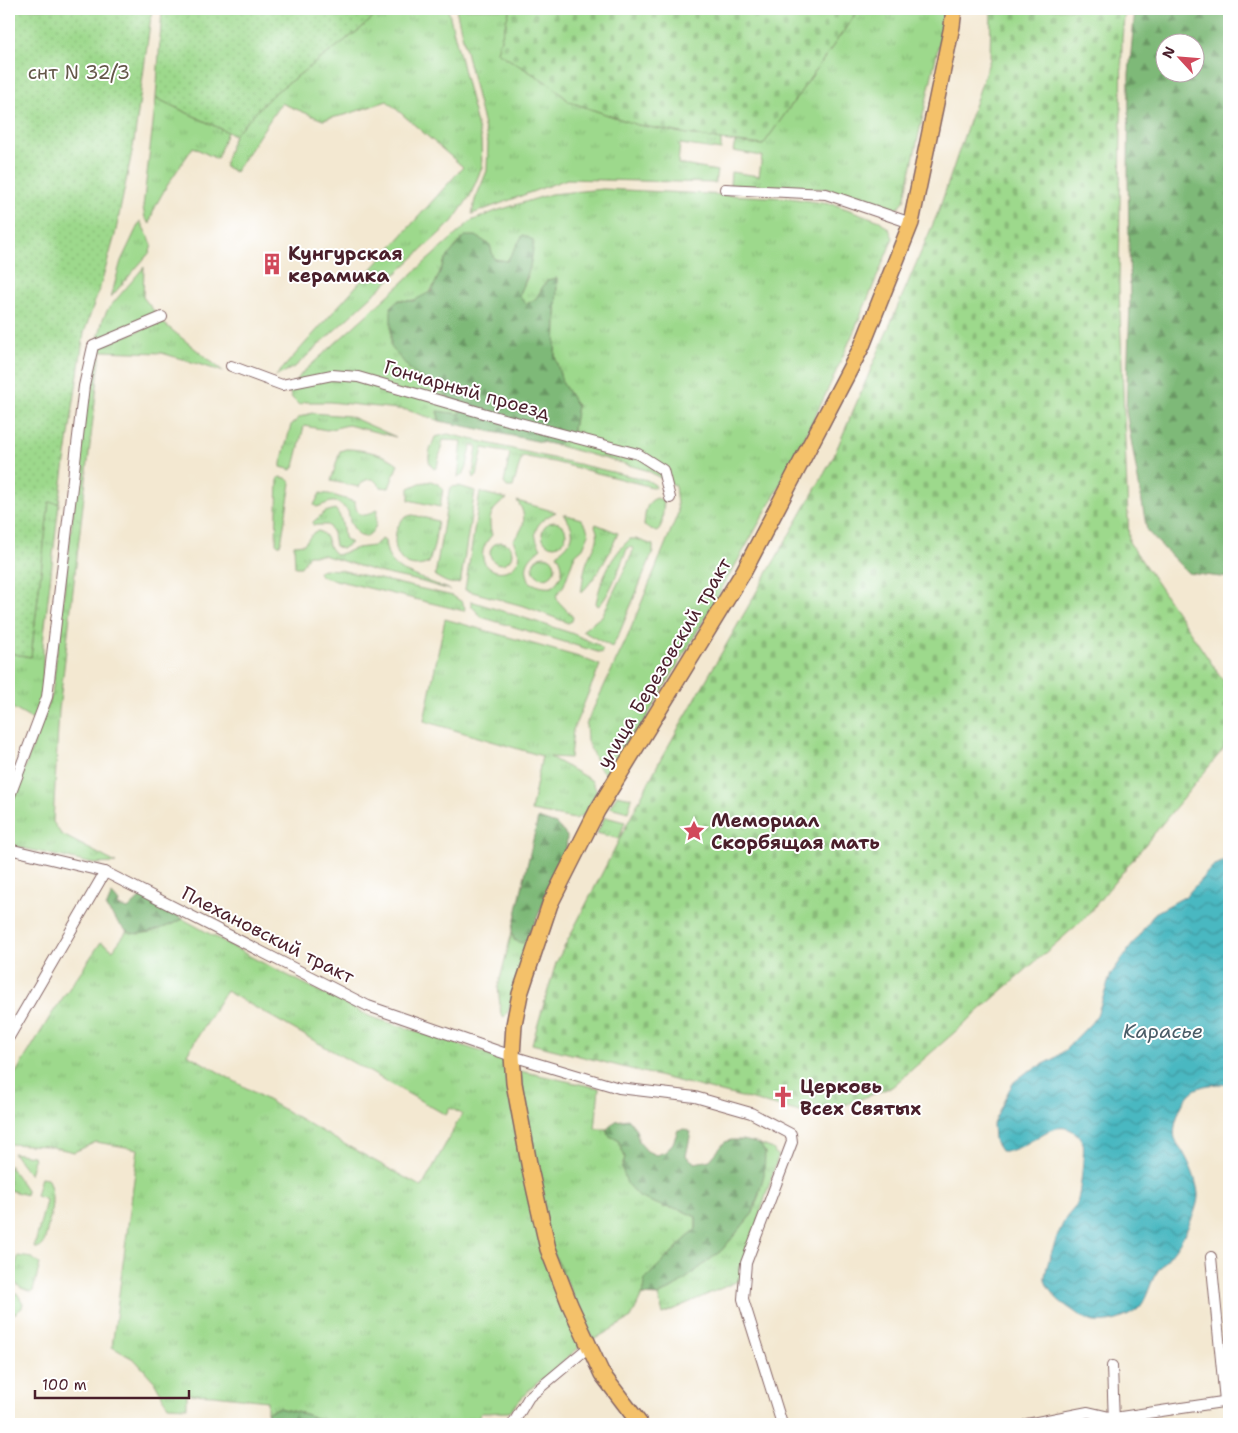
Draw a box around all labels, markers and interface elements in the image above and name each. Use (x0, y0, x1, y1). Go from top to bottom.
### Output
north arrow (1156, 32, 1206, 82)
text: N (1158, 43, 1179, 61)
park label: снт N 32/3 (28, 60, 130, 85)
place label: Кунгурская керамика (288, 241, 403, 288)
building icon: Кунгурская керамика (259, 251, 285, 277)
street label: Гончарный проезд (381, 354, 553, 426)
street label: улица Березовский тракт (591, 553, 737, 773)
place label: Мемориал Скорбящая мать (711, 808, 880, 855)
place icon: Мемориал Скорбящая мать (681, 818, 707, 844)
street label: Плехановский тракт (178, 881, 359, 989)
water label: Карасье (1123, 1018, 1203, 1044)
place label: Церковь Всех Святых (800, 1074, 921, 1121)
church icon: Церковь Всех Святых (770, 1084, 796, 1110)
scale bar (35, 1368, 189, 1400)
text: 100 m (42, 1375, 87, 1395)

